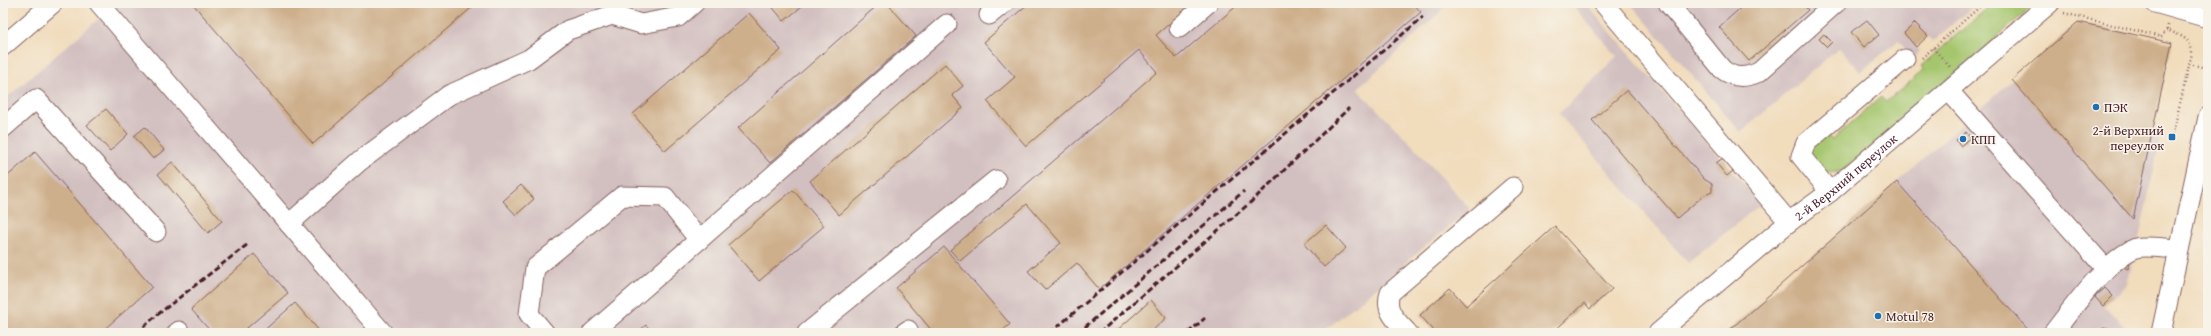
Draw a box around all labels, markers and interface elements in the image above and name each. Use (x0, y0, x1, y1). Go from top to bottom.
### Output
place label: ПЭК (2104, 98, 2128, 117)
marker: ПЭК (2091, 102, 2101, 112)
place label: 2-й Верхний переулок (2093, 121, 2164, 155)
street label: 2-й Верхний переулок (1790, 129, 1901, 225)
place label: КПП (1971, 130, 1996, 149)
marker: 2-й Верхний переулок (2167, 132, 2177, 142)
marker: КПП (1958, 134, 1968, 144)
place label: Motul 78 (1886, 307, 1934, 326)
marker: Motul 78 (1873, 311, 1883, 321)

